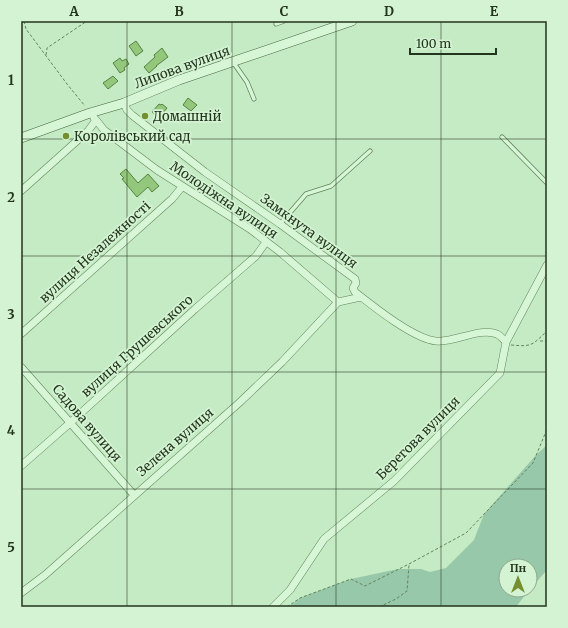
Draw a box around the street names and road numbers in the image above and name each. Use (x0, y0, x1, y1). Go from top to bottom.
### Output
street label: Липова вулиця (132, 42, 232, 92)
street label: Молодіжна вулиця (167, 158, 281, 243)
street label: Замкнута вулиця (257, 190, 361, 272)
street label: вулиця Незалежності (36, 198, 154, 306)
street label: вулиця Грушевського (77, 291, 197, 401)
street label: Садова вулиця (49, 381, 125, 465)
street label: Берегова вулиця (373, 392, 464, 483)
street label: Зелена вулиця (133, 404, 217, 480)

